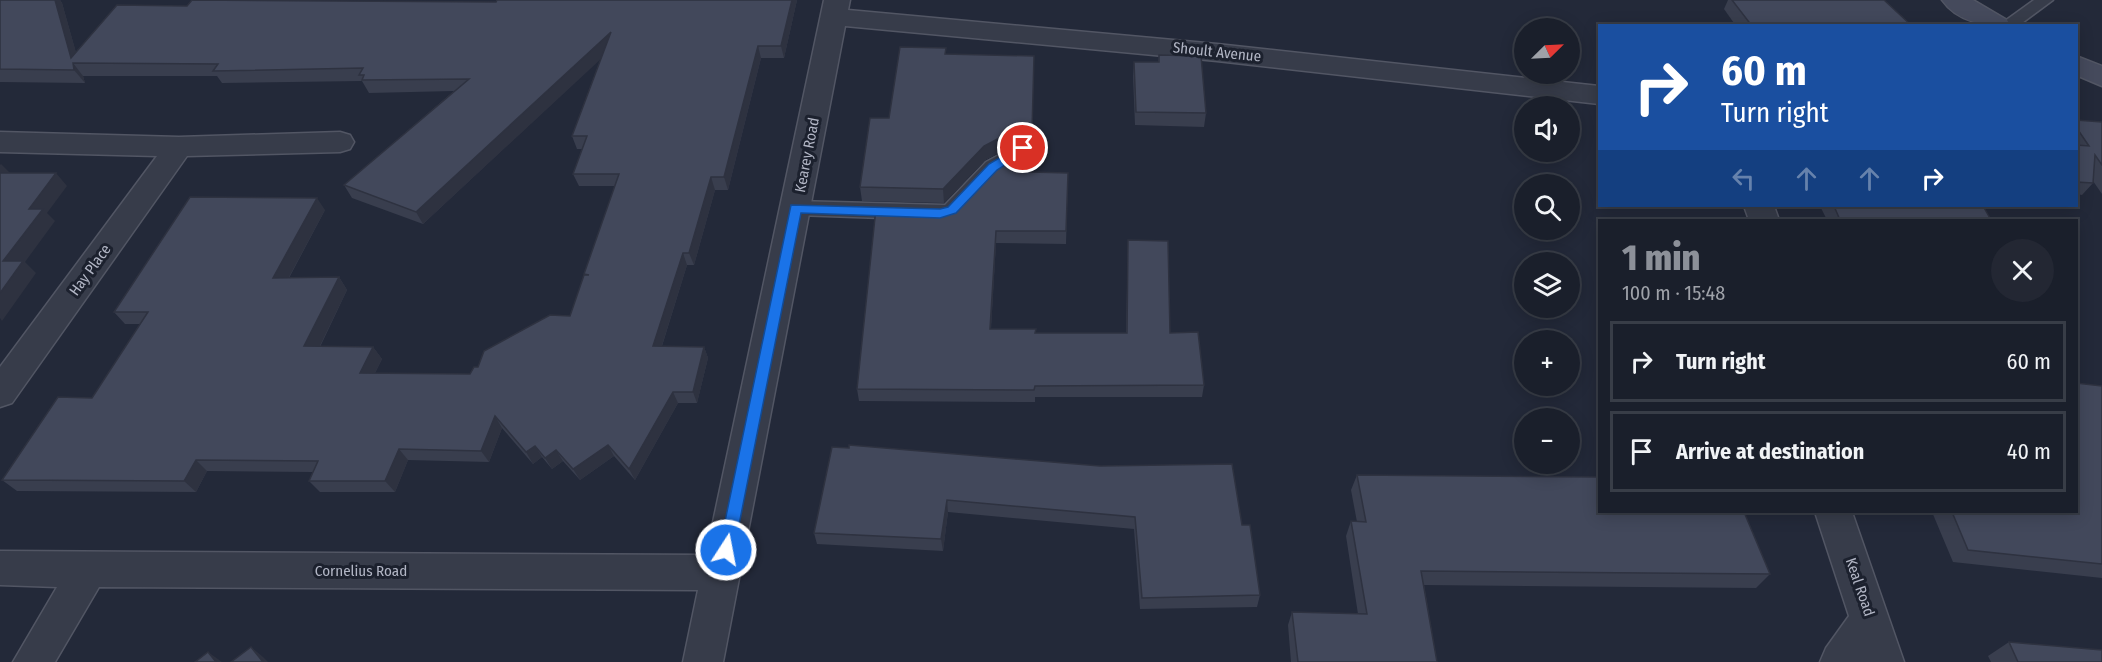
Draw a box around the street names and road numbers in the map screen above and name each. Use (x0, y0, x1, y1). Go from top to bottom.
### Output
street label: Shoult Avenue (1172, 38, 1262, 66)
street label: Kearey Road (791, 116, 823, 194)
street label: Hay Place (65, 241, 115, 299)
street label: Keal Road (1842, 555, 1878, 619)
street label: Cornelius Road (315, 562, 407, 580)

